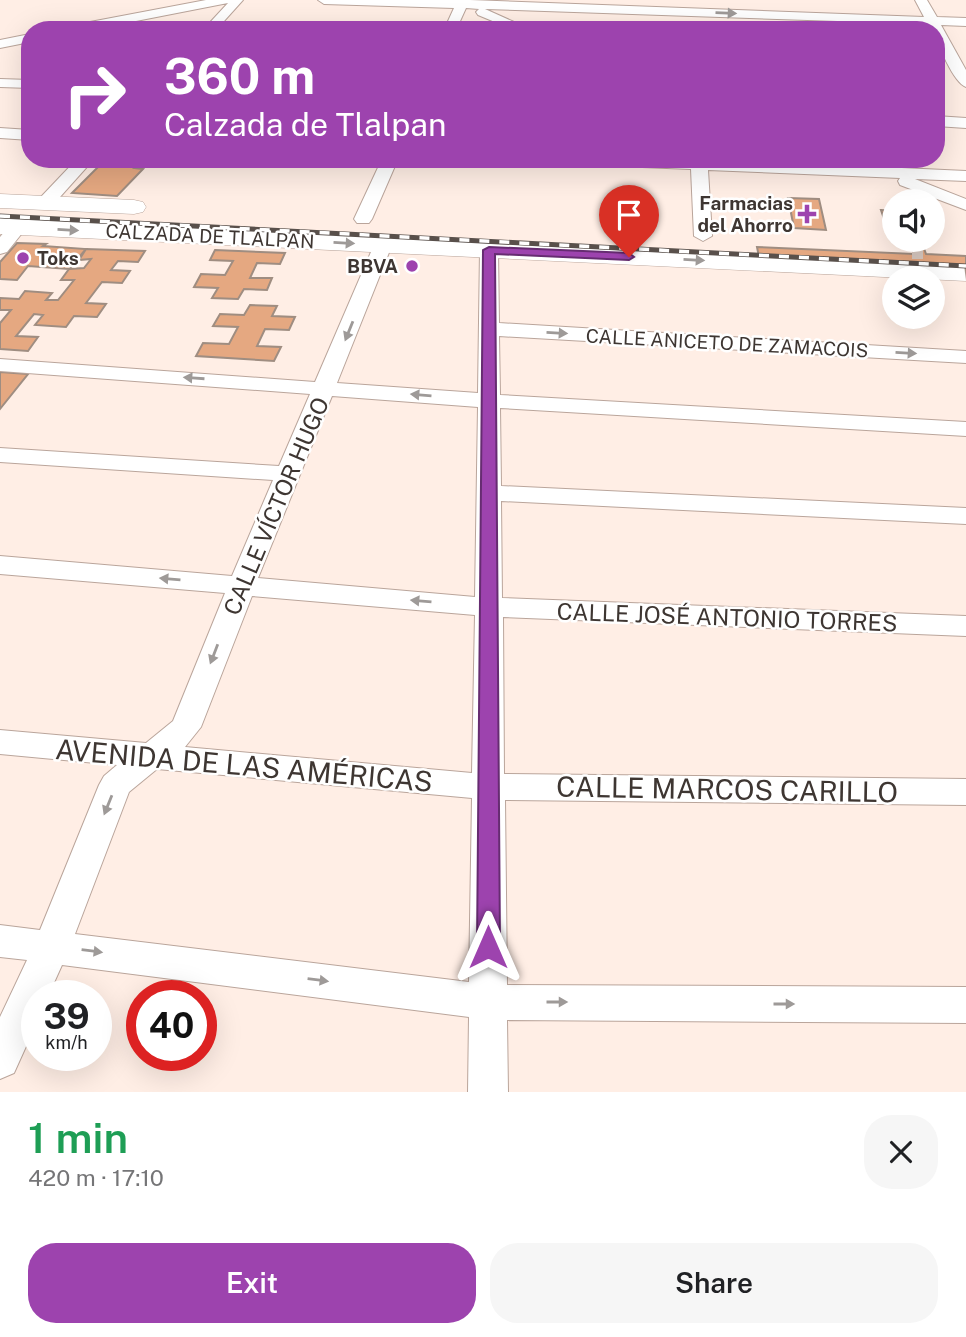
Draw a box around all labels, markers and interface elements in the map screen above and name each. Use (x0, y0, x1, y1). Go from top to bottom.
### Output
one-way arrow (715, 8, 737, 19)
text: 360 m (164, 47, 315, 105)
icon: right (49, 49, 140, 140)
text: Calzada de Tlalpan (164, 106, 446, 143)
pin (599, 185, 659, 257)
map controls (882, 189, 945, 329)
button: sound (882, 189, 945, 252)
place label: Farmacias del Ahorro (697, 192, 793, 236)
icon: arrive (610, 196, 648, 234)
marker: Farmacias del Ahorro (799, 206, 815, 222)
street label: CALZADA DE TLALPAN (105, 220, 315, 252)
one-way arrow (57, 224, 79, 235)
one-way arrow (334, 238, 356, 249)
place label: Toks (37, 247, 79, 269)
marker: Toks (15, 250, 31, 266)
place label: BBVA (347, 255, 398, 277)
one-way arrow (683, 255, 705, 266)
marker: BBVA (404, 258, 420, 274)
button: layers (882, 266, 945, 329)
one-way arrow (343, 320, 354, 341)
street label: CALLE ANICETO DE ZAMACOIS (585, 325, 869, 361)
one-way arrow (546, 328, 568, 339)
one-way arrow (896, 348, 918, 359)
one-way arrow (183, 372, 205, 383)
one-way arrow (409, 389, 431, 400)
street label: CALLE VÍCTOR HUGO (218, 393, 334, 619)
one-way arrow (158, 573, 180, 584)
one-way arrow (409, 595, 431, 606)
street label: CALLE JOSÉ ANTONIO TORRES (556, 598, 898, 636)
one-way arrow (209, 644, 220, 665)
street label: AVENIDA DE LAS AMÉRICAS (54, 732, 434, 798)
street label: CALLE MARCOS CARILLO (556, 770, 898, 808)
one-way arrow (102, 794, 113, 815)
position arrow (451, 910, 525, 984)
one-way arrow (81, 945, 103, 956)
one-way arrow (307, 975, 329, 986)
speed limit sign: 40 (126, 980, 217, 1071)
text: 39 (43, 996, 90, 1037)
one-way arrow (546, 996, 568, 1008)
one-way arrow (773, 998, 795, 1010)
text: km/h (45, 1032, 88, 1053)
text: 1 min (28, 1113, 128, 1162)
button: close (864, 1115, 938, 1189)
text: 420 m · 17:10 (28, 1164, 164, 1191)
button: Exit (28, 1243, 476, 1323)
button: Share (490, 1243, 938, 1323)

